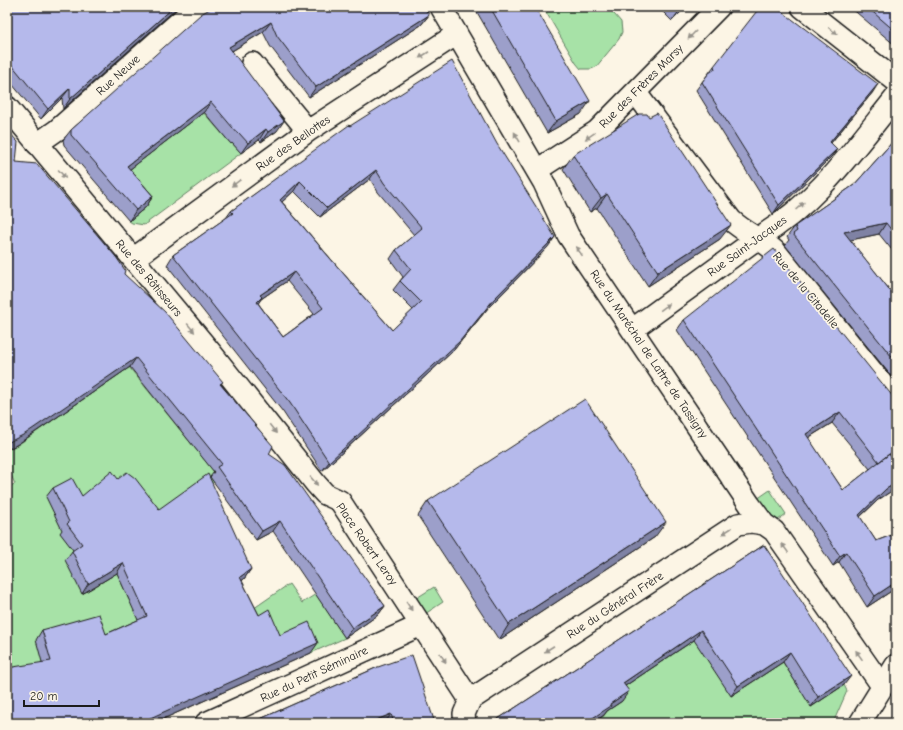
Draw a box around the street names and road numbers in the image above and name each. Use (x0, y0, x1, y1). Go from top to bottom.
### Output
street label: Rue des Frères Marsy (596, 41, 686, 131)
street label: Rue Neuve (93, 52, 143, 98)
street label: Rue des Bellottes (253, 112, 333, 174)
street label: Rue Saint-Jacques (705, 213, 789, 279)
street label: Rue des Rôtisseurs (113, 237, 185, 319)
street label: Rue de la Citadelle (770, 249, 842, 331)
street label: Rue du Maréchal de Lattre de Tassigny (587, 267, 711, 441)
street label: Place Robert Leroy (333, 500, 401, 588)
street label: Rue du Général Frère (564, 569, 666, 641)
street label: Rue du Petit Séminaire (258, 643, 370, 705)

